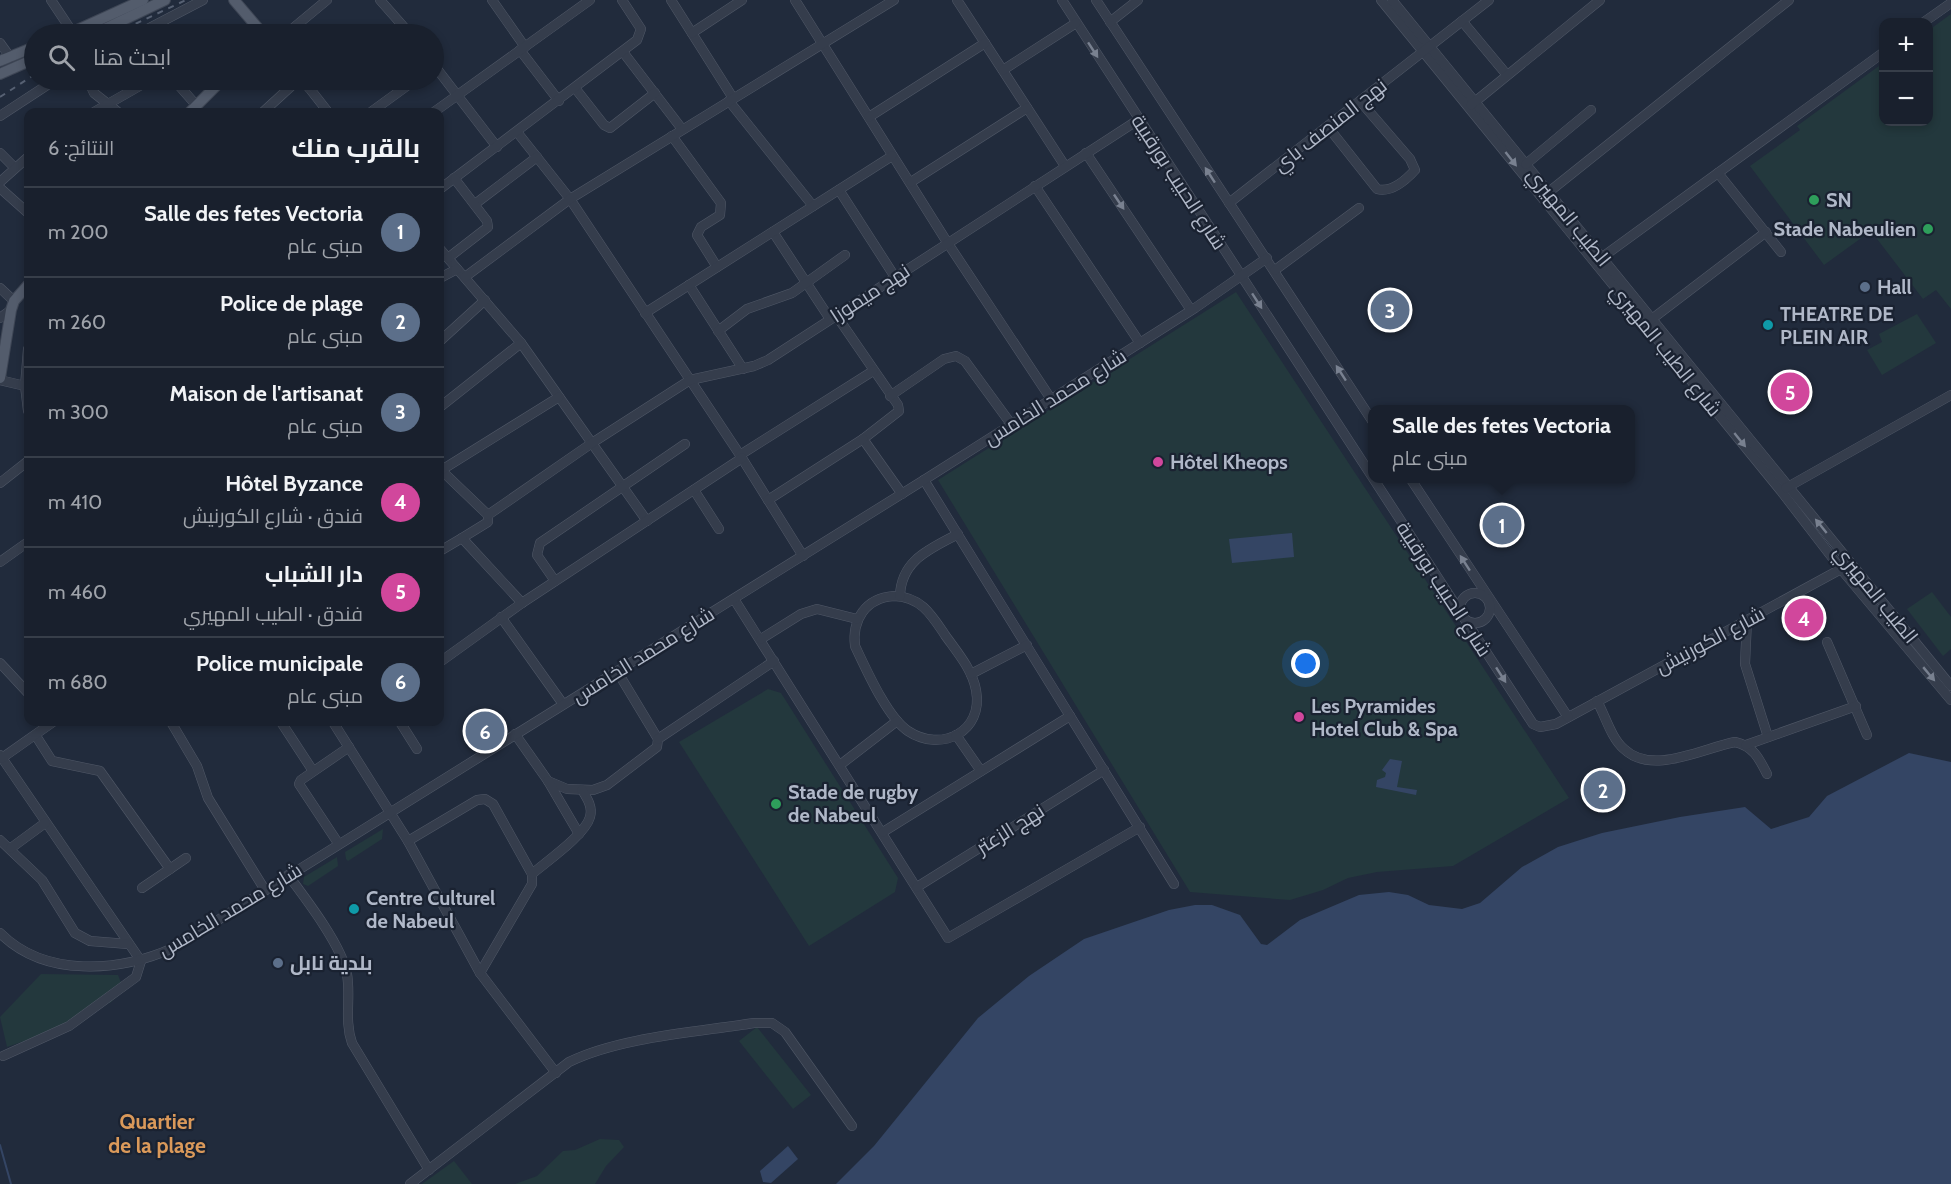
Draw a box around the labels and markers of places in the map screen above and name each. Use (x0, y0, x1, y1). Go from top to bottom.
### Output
place label: SN (1826, 188, 1852, 212)
marker: SN (1807, 193, 1821, 207)
place label: Stade Nabeulien (1774, 217, 1916, 241)
marker: Stade Nabeulien (1921, 222, 1935, 236)
place label: Hall (1877, 275, 1912, 299)
marker: Hall (1858, 280, 1872, 294)
pin: 3 (1370, 288, 1410, 332)
place label: THEATRE DE PLEIN AIR (1780, 302, 1894, 349)
marker: THEATRE DE PLEIN AIR (1761, 318, 1775, 332)
pin: 5 (1770, 370, 1810, 414)
place label: Hôtel Kheops (1170, 450, 1288, 474)
marker: Hôtel Kheops (1151, 455, 1165, 469)
pin: 1 (1482, 502, 1522, 548)
pin: 4 (1784, 596, 1824, 640)
place label: Les Pyramides Hotel Club & Spa (1311, 694, 1458, 741)
pin: 6 (466, 708, 504, 754)
marker: Les Pyramides Hotel Club & Spa (1292, 710, 1306, 724)
pin: 2 (1584, 768, 1622, 812)
place label: Stade de rugby de Nabeul (788, 780, 918, 827)
marker: Stade de rugby de Nabeul (769, 797, 783, 811)
place label: Centre Culturel de Nabeul (366, 886, 495, 933)
marker: Centre Culturel de Nabeul (347, 902, 361, 916)
place label: بلدية نابل (290, 951, 372, 975)
marker: بلدية نابل (271, 956, 285, 970)

